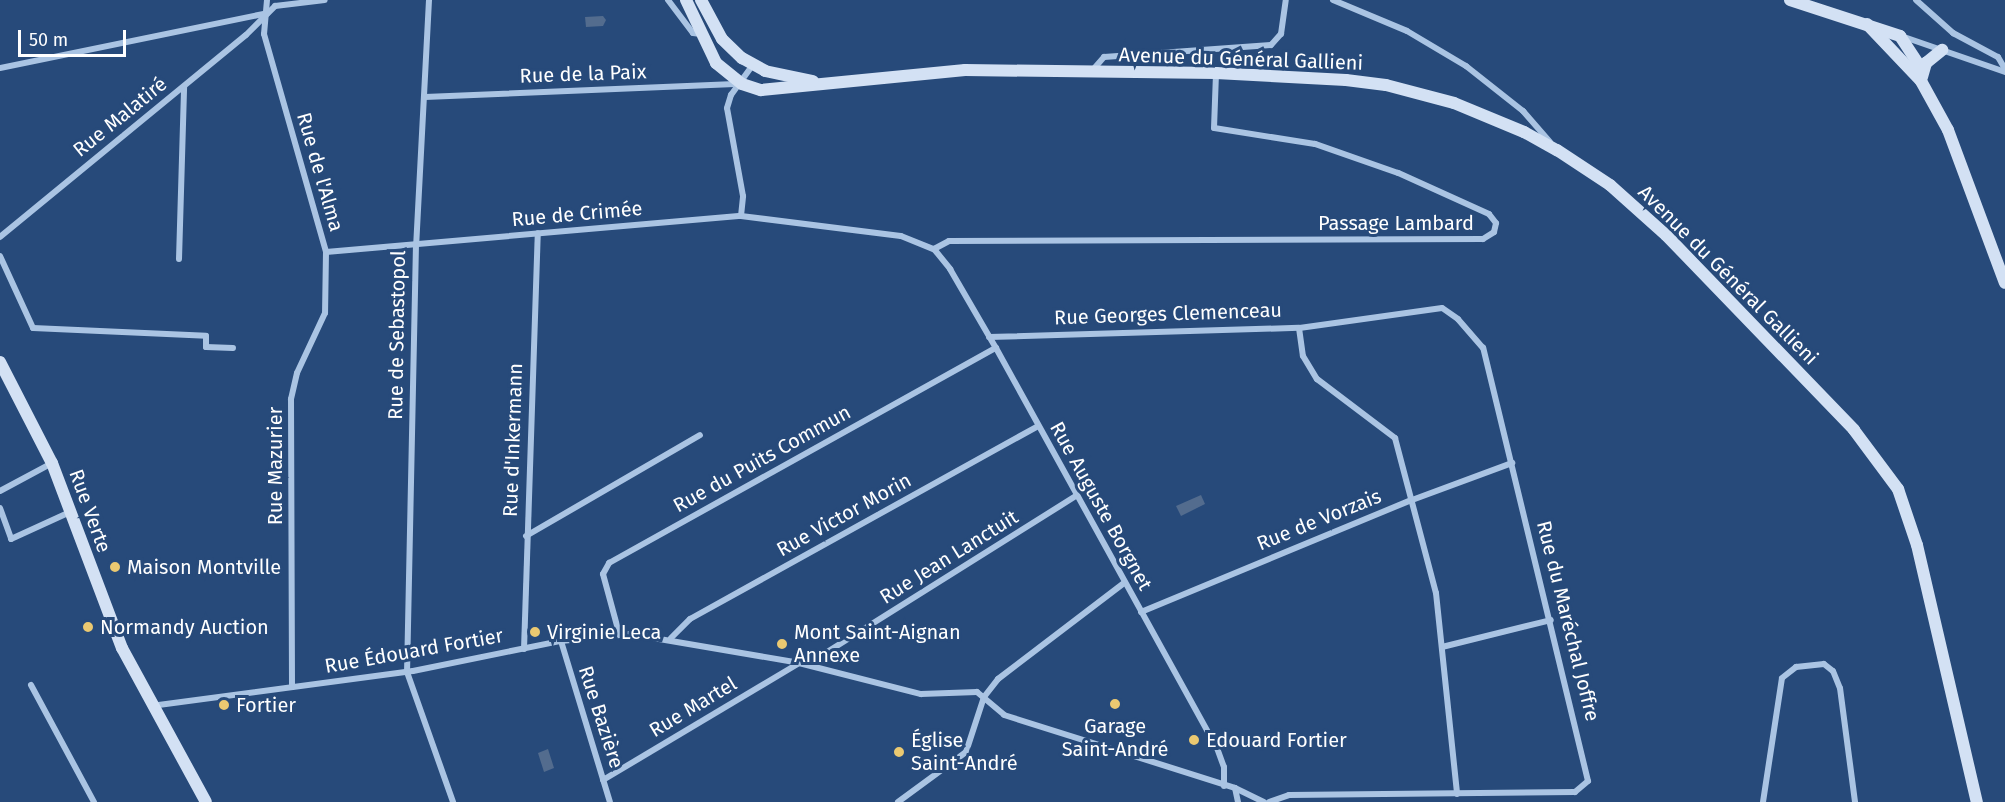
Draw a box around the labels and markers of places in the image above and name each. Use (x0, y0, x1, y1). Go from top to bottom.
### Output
place label: Maison Montville (127, 555, 281, 579)
marker: Maison Montville (108, 560, 122, 574)
place label: Normandy Auction (100, 615, 269, 639)
marker: Normandy Auction (81, 620, 95, 634)
place label: Virginie Leca (547, 620, 661, 644)
place label: Mont Saint-Aignan Annexe (794, 620, 961, 667)
marker: Virginie Leca (528, 625, 542, 639)
marker: Mont Saint-Aignan Annexe (775, 637, 789, 651)
place label: Fortier (236, 693, 296, 717)
marker: Garage Saint-André (1108, 697, 1122, 711)
marker: Fortier (217, 698, 231, 712)
place label: Garage Saint-André (1062, 714, 1168, 761)
place label: Église Saint-André (911, 728, 1018, 775)
place label: Edouard Fortier (1206, 728, 1347, 752)
marker: Edouard Fortier (1187, 733, 1201, 747)
marker: Église Saint-André (892, 745, 906, 759)

